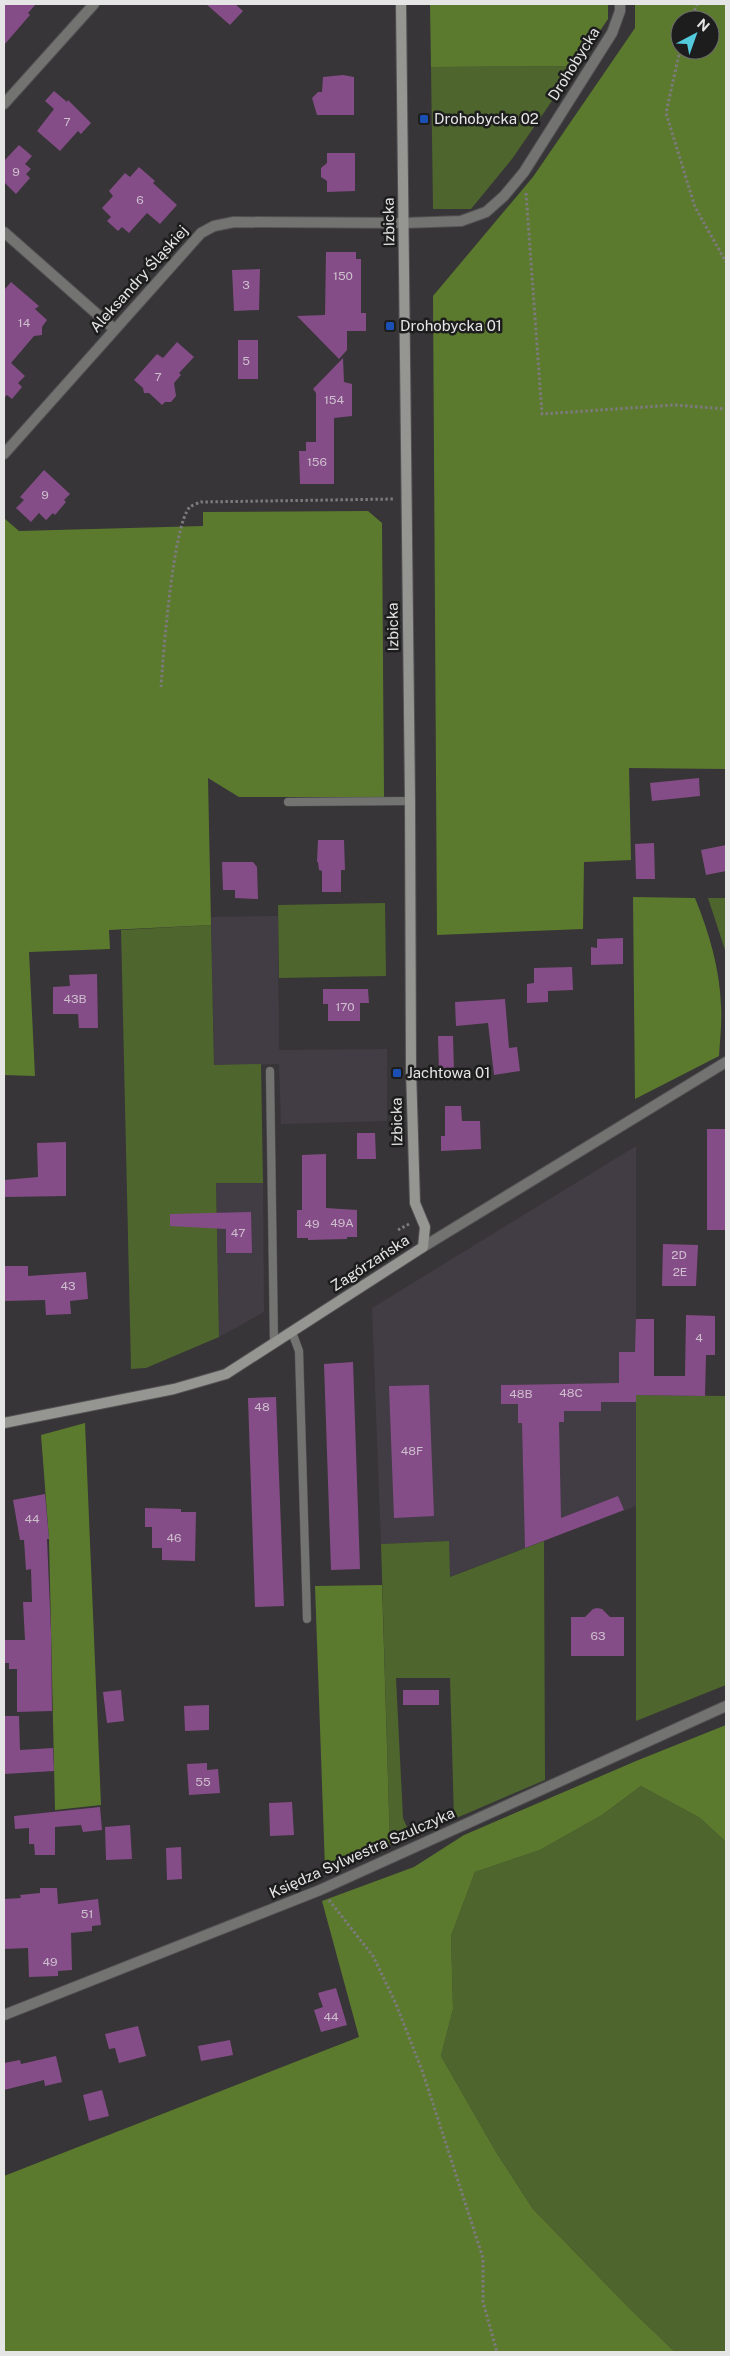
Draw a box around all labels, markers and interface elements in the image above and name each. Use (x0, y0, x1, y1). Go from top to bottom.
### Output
north arrow (670, 10, 720, 60)
text: N (694, 16, 713, 35)
street label: Drohobycka (544, 24, 603, 103)
place label: Drohobycka 02 (434, 110, 539, 127)
marker: Drohobycka 02 (418, 113, 430, 125)
house number: 7 (63, 115, 71, 129)
house number: 9 (12, 165, 20, 179)
house number: 6 (136, 193, 144, 207)
street label: Izbicka (380, 198, 397, 246)
street label: Aleksandry Śląskiej (85, 221, 191, 336)
house number: 150 (333, 269, 353, 283)
house number: 3 (242, 278, 250, 292)
house number: 14 (18, 316, 31, 330)
place label: Drohobycka 01 (400, 317, 502, 334)
marker: Drohobycka 01 (384, 320, 396, 332)
house number: 5 (242, 354, 250, 368)
house number: 7 (154, 370, 162, 384)
house number: 154 (324, 393, 345, 407)
house number: 156 (307, 455, 327, 469)
house number: 9 (41, 488, 49, 502)
street label: Izbicka (384, 603, 401, 651)
house number: 43B (63, 992, 87, 1006)
house number: 170 (335, 1000, 355, 1014)
place label: Jachtowa 01 (407, 1064, 490, 1081)
marker: Jachtowa 01 (391, 1067, 403, 1079)
street label: Izbicka (388, 1098, 405, 1146)
house number: 49A (330, 1216, 354, 1230)
house number: 49 (304, 1217, 320, 1231)
house number: 47 (231, 1226, 245, 1240)
street label: Zagórzańska (327, 1231, 412, 1294)
house number: 2D (671, 1248, 687, 1262)
house number: 2E (673, 1265, 687, 1279)
house number: 43 (60, 1279, 76, 1293)
house number: 4 (695, 1331, 703, 1345)
house number: 48C (559, 1386, 583, 1400)
house number: 48B (509, 1387, 533, 1401)
house number: 48 (254, 1400, 270, 1414)
house number: 48F (401, 1444, 423, 1458)
house number: 44 (24, 1512, 40, 1526)
house number: 46 (166, 1531, 182, 1545)
house number: 63 (591, 1629, 605, 1643)
house number: 55 (195, 1775, 211, 1789)
street label: Księdza Sylwestra Szulczyka (267, 1804, 457, 1901)
house number: 51 (81, 1907, 93, 1921)
house number: 49 (42, 1955, 58, 1969)
house number: 44 (323, 2010, 339, 2024)

